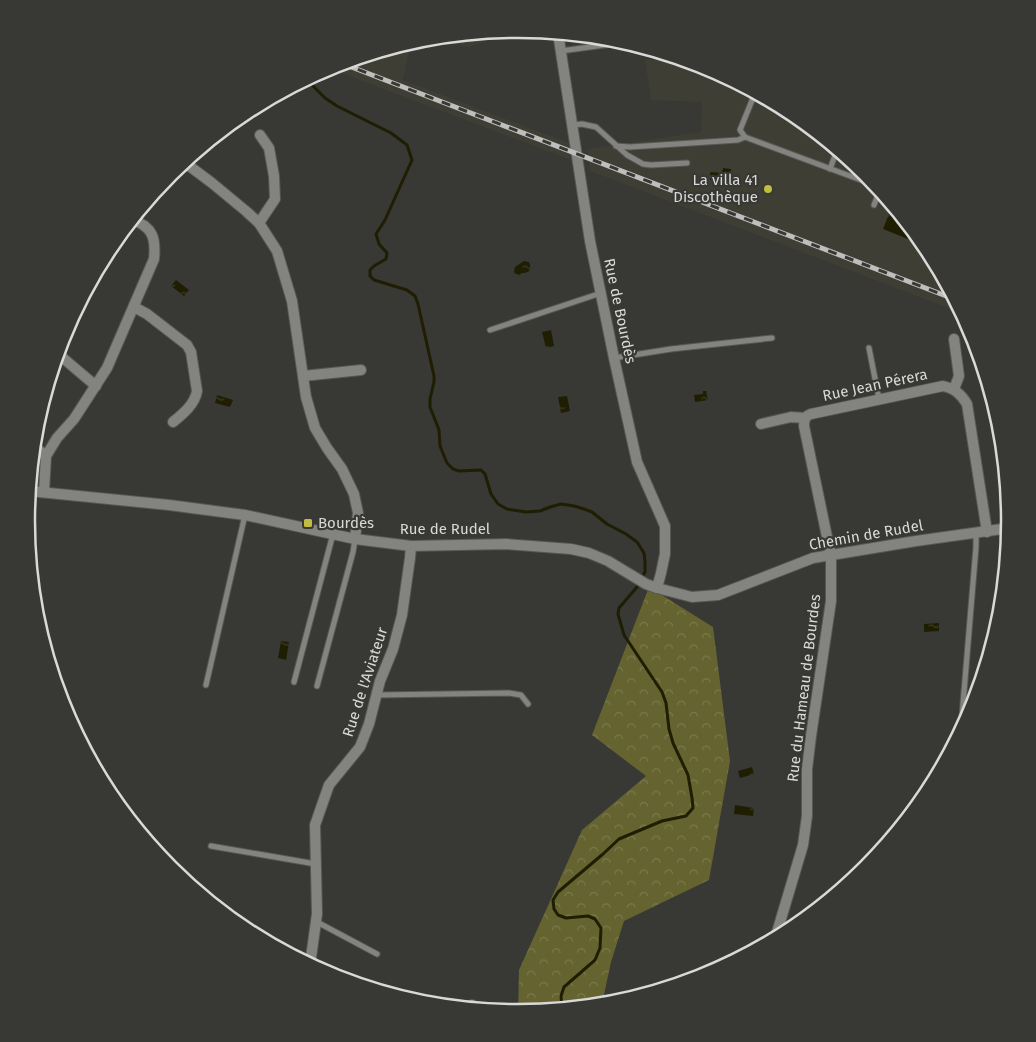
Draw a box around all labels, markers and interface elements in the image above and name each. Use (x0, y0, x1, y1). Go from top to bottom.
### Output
place label: La villa 41 Discothèque (673, 171, 758, 206)
marker: La villa 41 Discothèque (762, 183, 774, 195)
street label: Rue de Bourdès (600, 257, 640, 365)
street label: Rue Jean Pérera (821, 365, 929, 405)
place label: Bourdès (318, 514, 374, 532)
street label: Chemin de Rudel (808, 516, 925, 554)
marker: Bourdès (302, 517, 314, 529)
street label: Rue de Rudel (400, 520, 491, 538)
street label: Rue du Hameau de Bourdes (784, 593, 824, 783)
street label: Rue de l'Aviateur (339, 625, 391, 739)

